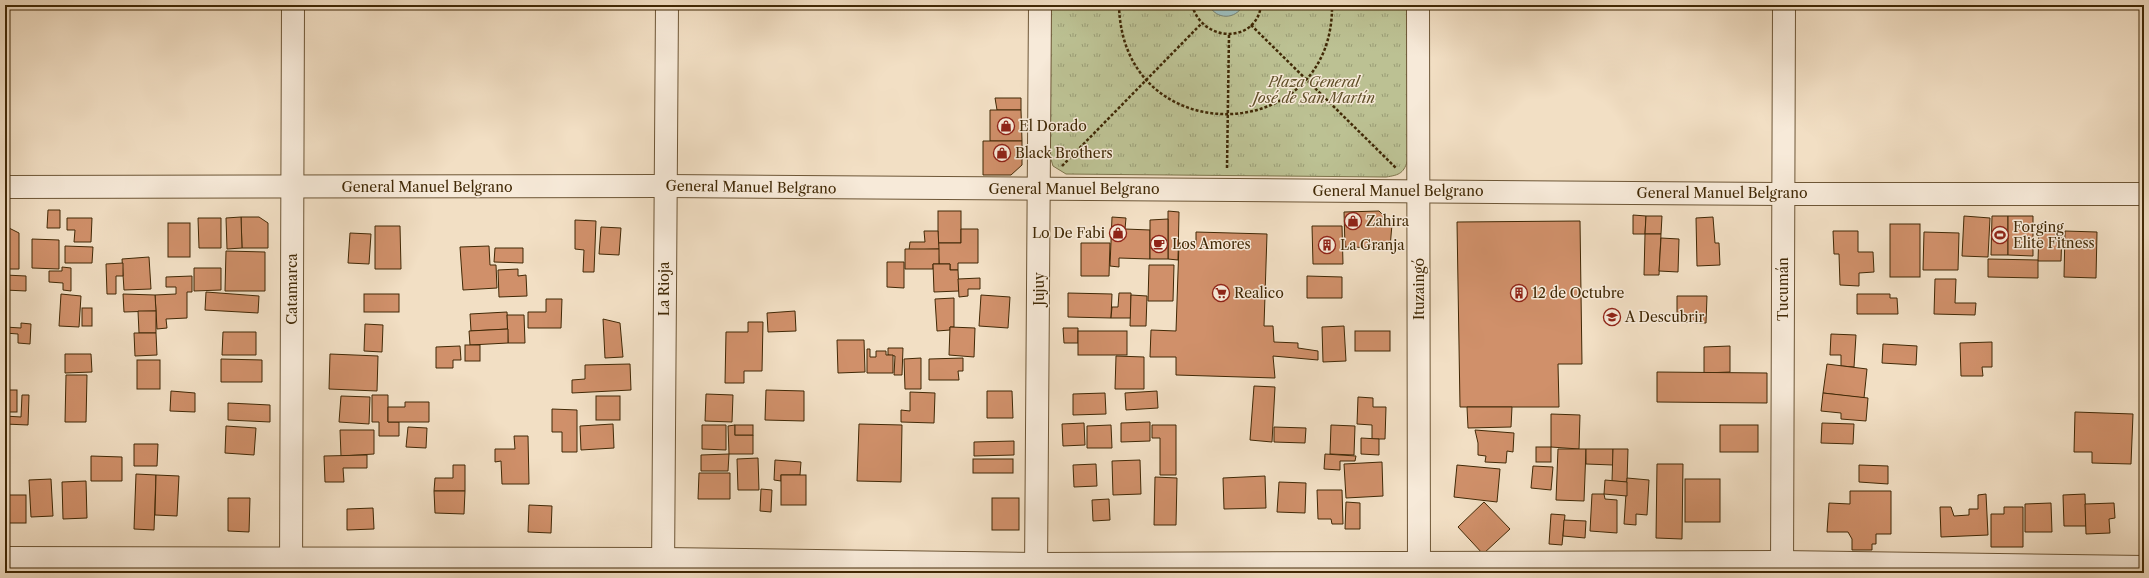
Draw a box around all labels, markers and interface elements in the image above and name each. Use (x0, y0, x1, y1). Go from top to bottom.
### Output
park label: Plaza General José de San Martín (1249, 73, 1375, 107)
shop icon: El Dorado (996, 116, 1016, 136)
place label: El Dorado (1019, 117, 1087, 135)
shop icon: Black Brothers (992, 143, 1012, 163)
place label: Black Brothers (1015, 144, 1113, 162)
street label: General Manuel Belgrano (665, 177, 837, 197)
street label: General Manuel Belgrano (341, 178, 513, 196)
street label: General Manuel Belgrano (988, 180, 1160, 198)
street label: General Manuel Belgrano (1312, 182, 1484, 200)
street label: General Manuel Belgrano (1636, 184, 1808, 202)
shop icon: Zahira (1343, 211, 1363, 231)
place label: Zahira (1366, 212, 1410, 230)
place label: Forging Elite Fitness (2013, 218, 2095, 252)
shop icon: Lo De Fabi (1108, 223, 1128, 243)
place label: Lo De Fabi (1032, 224, 1105, 242)
sports icon: Forging Elite Fitness (1990, 225, 2010, 245)
cafe icon: Los Amores (1149, 234, 1169, 254)
place label: Los Amores (1172, 235, 1251, 253)
building icon: La Granja (1317, 235, 1337, 255)
place label: La Granja (1340, 236, 1405, 254)
street label: Catamarca (283, 253, 301, 325)
street label: Tucumán (1774, 257, 1792, 321)
street label: Ituzaingó (1410, 258, 1428, 320)
street label: La Rioja (655, 261, 673, 316)
street label: Jujuy (1030, 272, 1048, 308)
supermarket icon: Realico (1211, 283, 1231, 303)
building icon: 12 de Octubre (1509, 283, 1529, 303)
place label: Realico (1234, 284, 1284, 302)
place label: 12 de Octubre (1532, 284, 1624, 302)
school or university icon: A Descubrir (1602, 307, 1622, 327)
place label: A Descubrir (1624, 308, 1704, 326)

